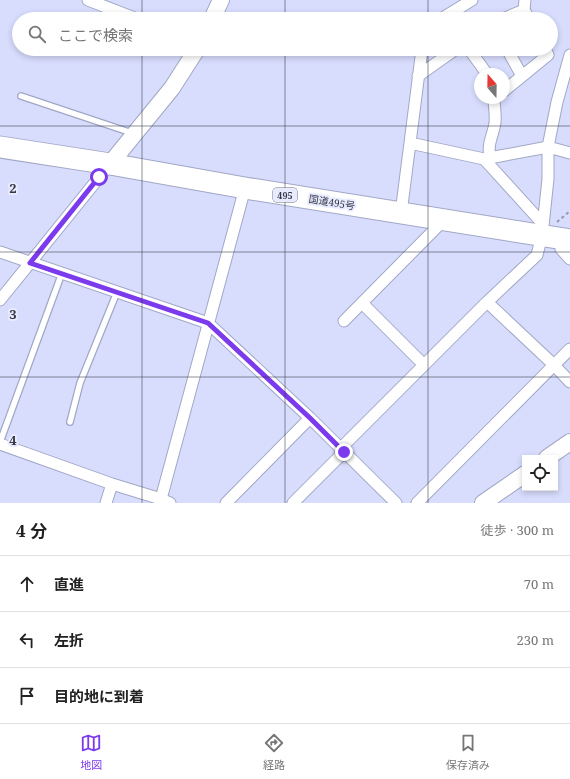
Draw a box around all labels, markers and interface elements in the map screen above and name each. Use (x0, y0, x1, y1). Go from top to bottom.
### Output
search box (12, 12, 558, 56)
icon: search (26, 23, 48, 45)
text: ここで検索 (58, 25, 133, 45)
north arrow (474, 68, 510, 104)
route start (90, 168, 108, 186)
text: 2 (9, 179, 17, 197)
road number: 495 (273, 188, 297, 202)
street label: 国道495号 (308, 191, 356, 213)
text: 3 (9, 305, 17, 323)
text: 4 (9, 431, 17, 449)
route end (335, 443, 353, 461)
map controls (522, 455, 558, 491)
button: locate (522, 455, 558, 491)
text: 4 分 (16, 519, 47, 542)
text: 徒歩 · 300 m (481, 521, 554, 539)
icon: ahead (16, 573, 38, 595)
text: 直進 (54, 574, 84, 594)
text: 70 m (524, 575, 554, 593)
icon: left (16, 629, 38, 651)
text: 左折 (54, 630, 84, 650)
text: 230 m (517, 631, 554, 649)
icon: arrive (16, 685, 38, 707)
text: 目的地に到着 (54, 686, 144, 706)
tab: 地図 (80, 732, 102, 772)
tab: 経路 (263, 732, 285, 772)
tab: 保存済み (446, 732, 490, 772)

